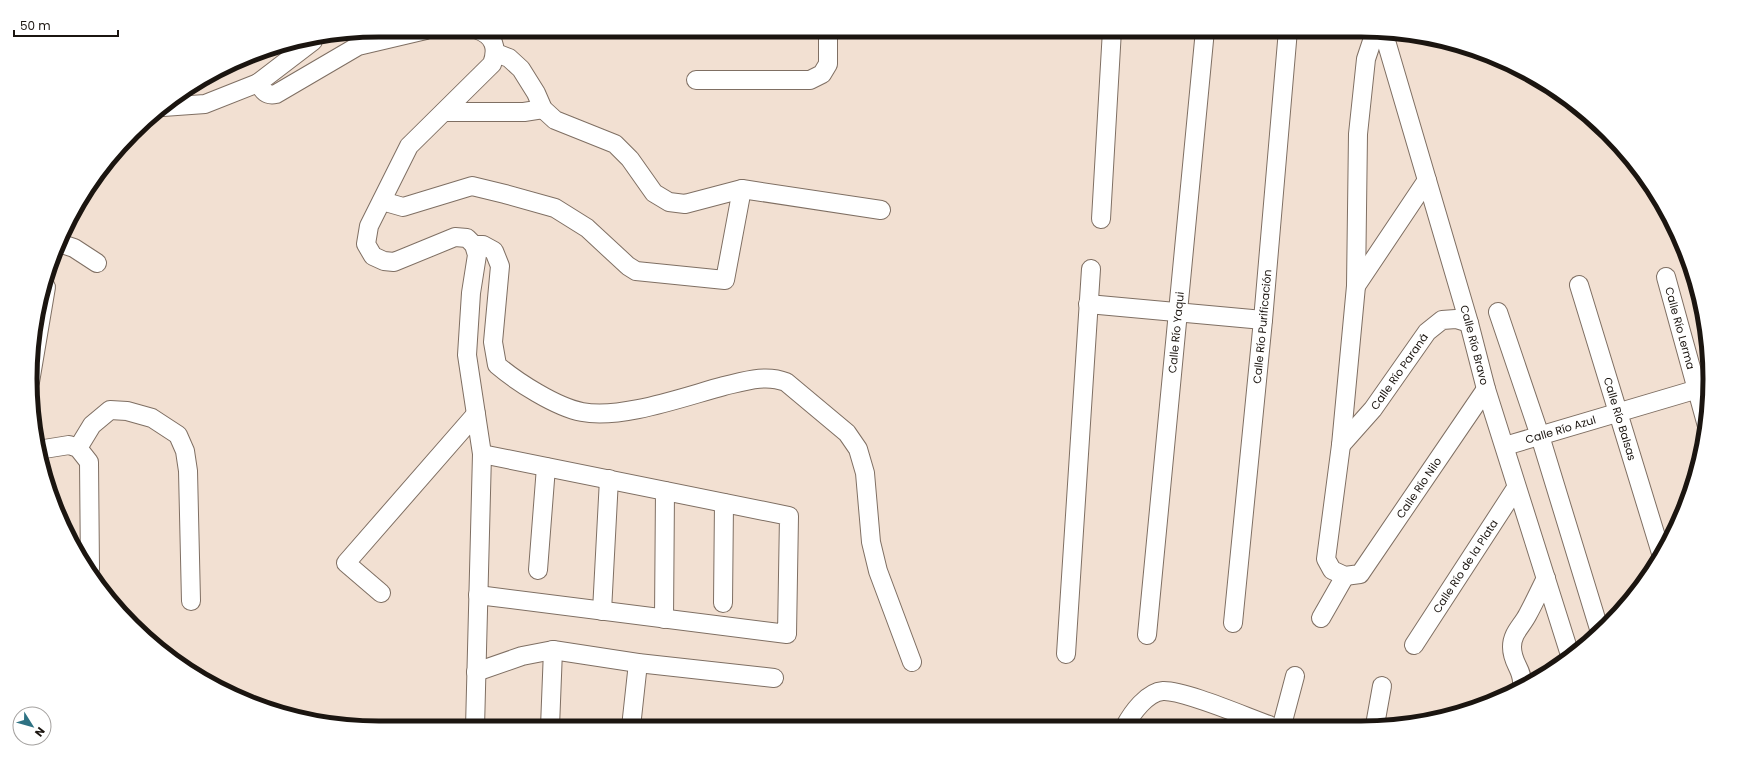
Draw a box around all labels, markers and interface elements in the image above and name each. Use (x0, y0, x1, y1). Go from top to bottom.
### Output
scale bar (14, 12, 118, 38)
text: 50 m (20, 17, 51, 34)
street label: Calle Río Purificación (1249, 269, 1275, 384)
street label: Calle Río Lerma (1661, 285, 1699, 371)
street label: Calle Río Yaqui (1164, 291, 1188, 374)
street label: Calle Río Bravo (1456, 303, 1493, 387)
street label: Calle Río Paraná (1367, 330, 1432, 413)
street label: Calle Río Balsas (1600, 375, 1640, 463)
street label: Calle Río Azul (1523, 412, 1598, 448)
street label: Calle Río Nilo (1392, 454, 1445, 521)
street label: Calle Río de la Plata (1429, 516, 1502, 616)
north arrow (12, 706, 52, 746)
text: N (31, 724, 49, 740)

